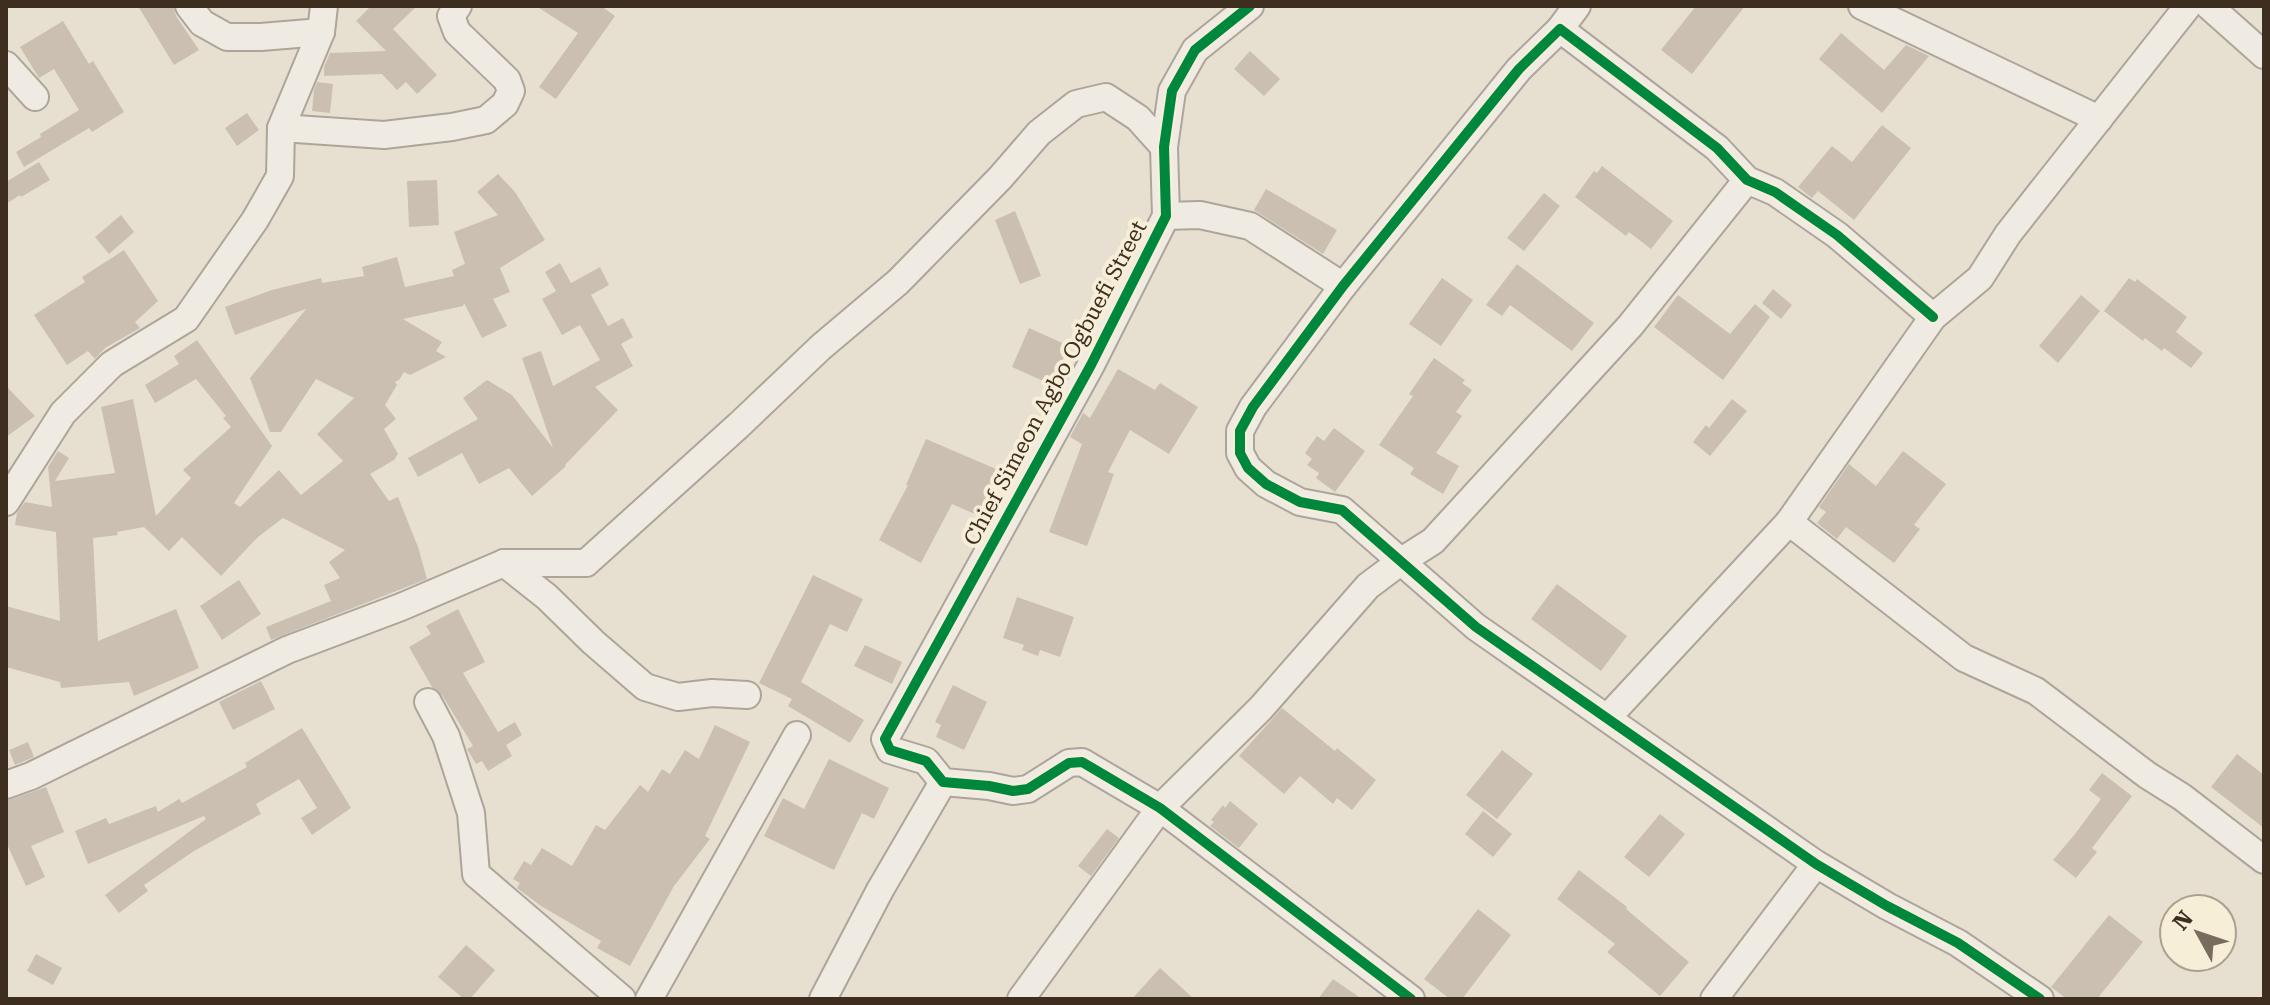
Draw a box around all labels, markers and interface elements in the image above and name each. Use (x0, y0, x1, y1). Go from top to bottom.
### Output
street label: Chief Simeon Agbo Ogbuefi Street (959, 216, 1151, 550)
north arrow (2158, 893, 2238, 973)
text: N (2168, 906, 2198, 935)

